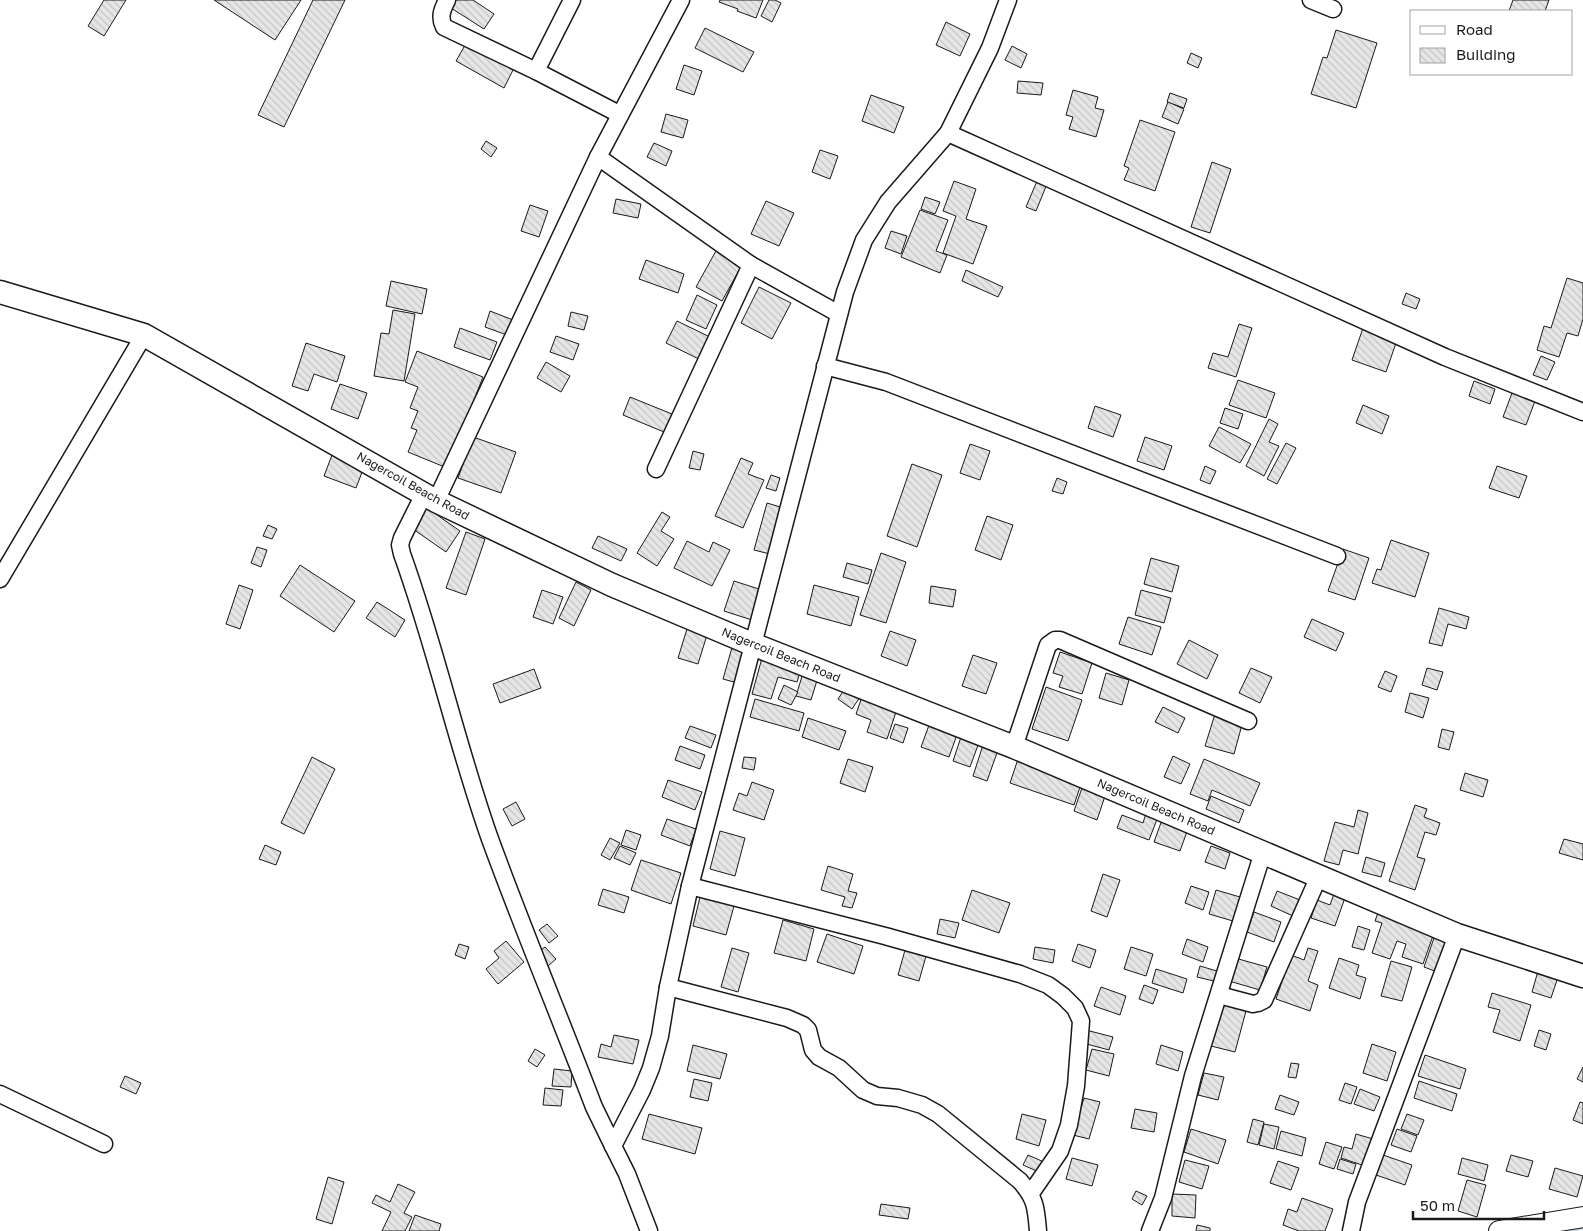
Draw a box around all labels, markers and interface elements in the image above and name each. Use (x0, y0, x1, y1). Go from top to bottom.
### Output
legend (1410, 10, 1573, 75)
text: Road (1456, 20, 1493, 38)
text: Building (1456, 45, 1516, 63)
street label: Nagercoil Beach Road (354, 448, 472, 523)
street label: Nagercoil Beach Road (720, 624, 843, 685)
street label: Nagercoil Beach Road (1095, 775, 1217, 838)
scale bar (1413, 1188, 1544, 1220)
text: 50 m (1420, 1196, 1455, 1214)

